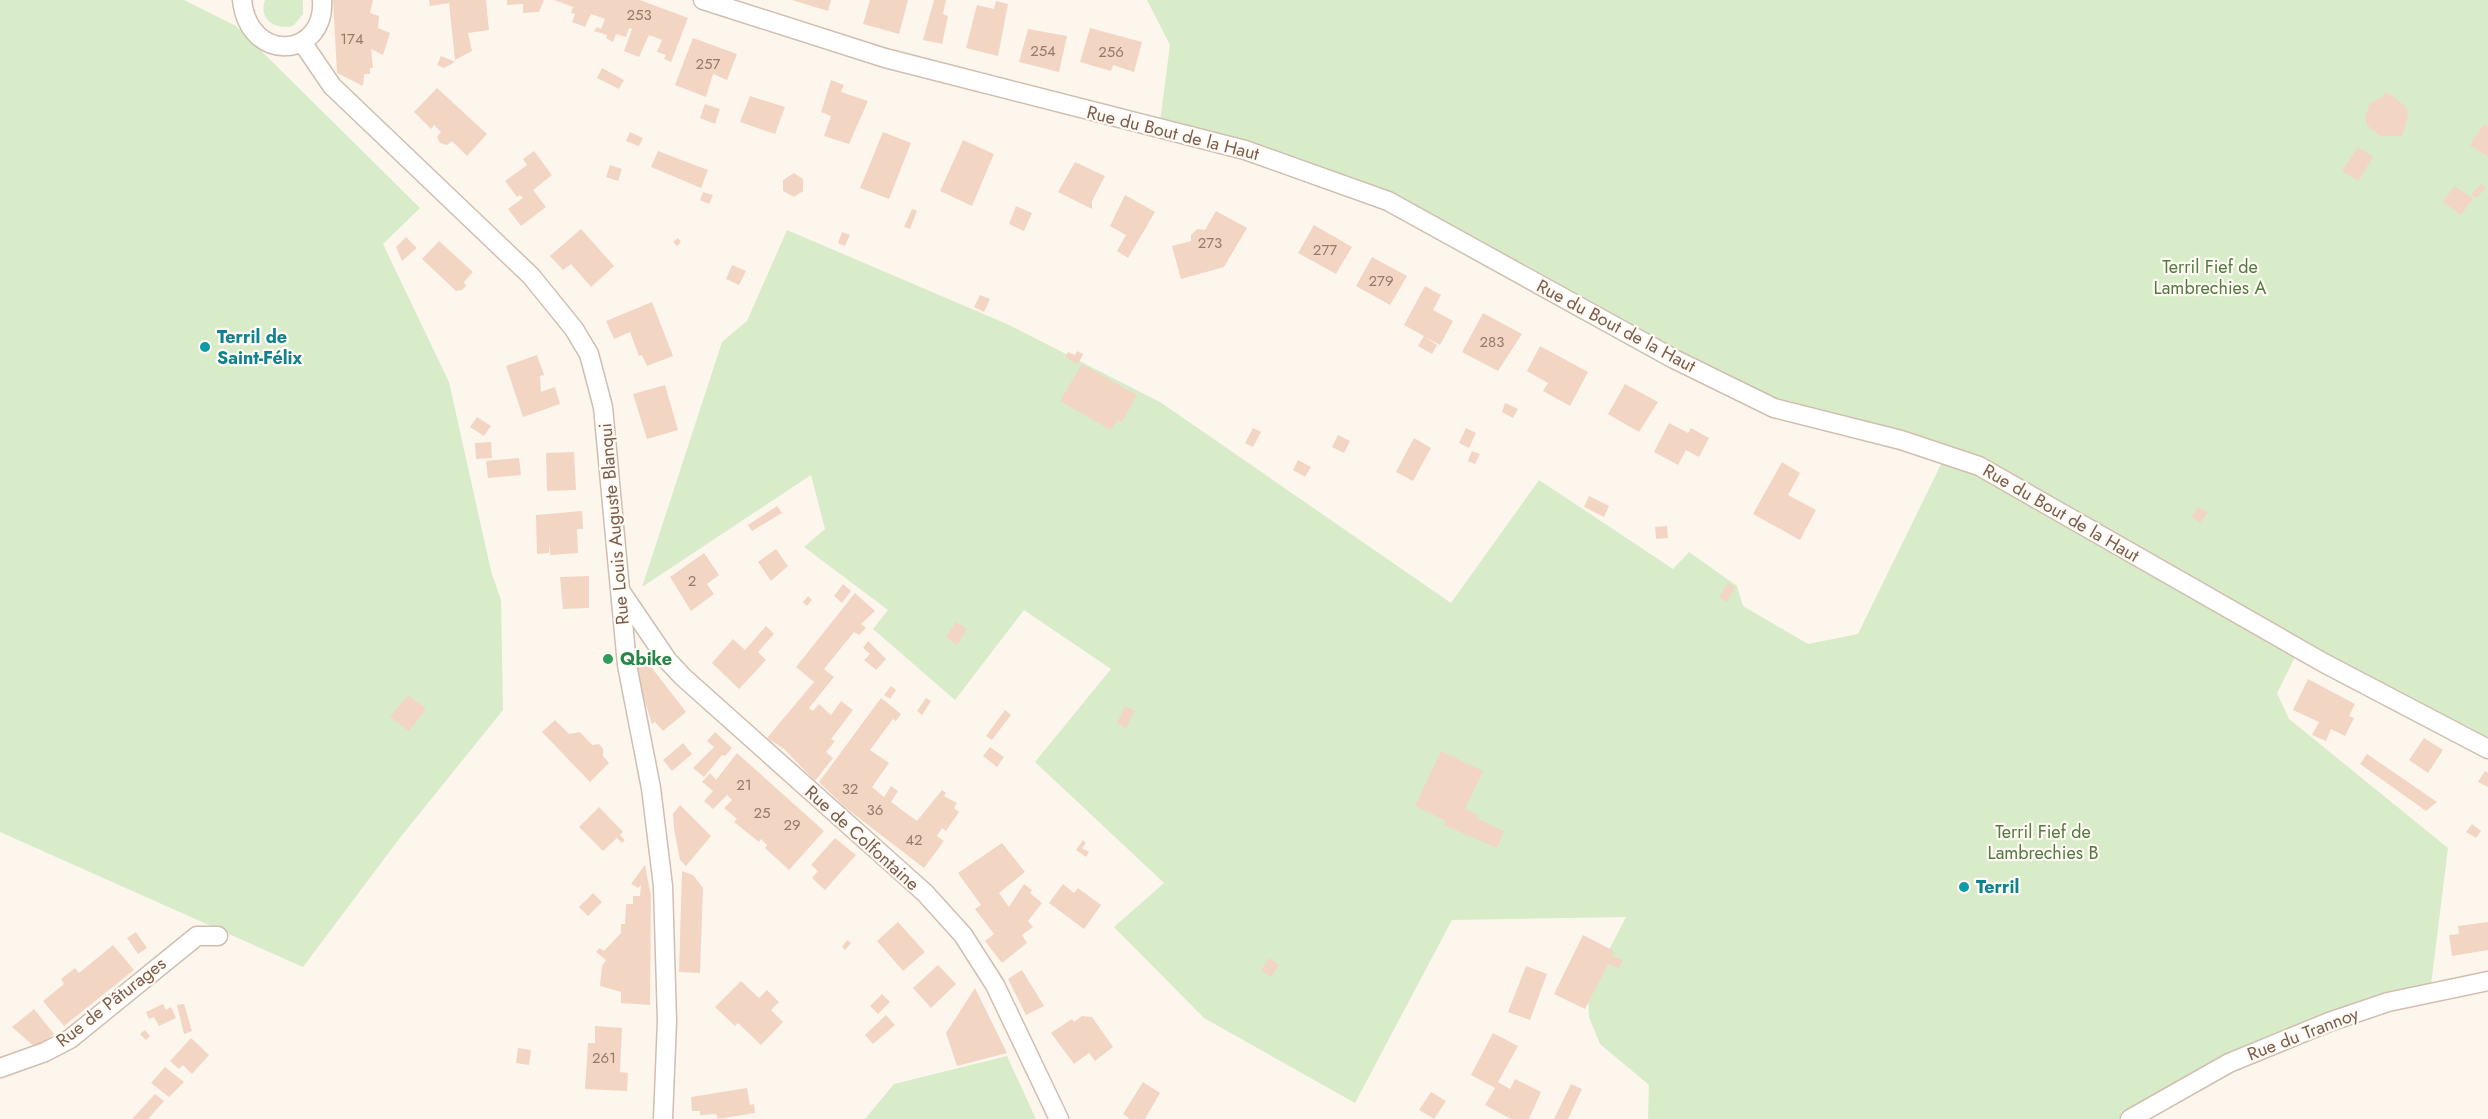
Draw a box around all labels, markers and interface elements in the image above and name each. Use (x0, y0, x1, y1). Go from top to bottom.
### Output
house number: 253 (626, 4, 652, 26)
house number: 174 (340, 28, 364, 50)
house number: 254 (1030, 40, 1056, 62)
house number: 256 (1098, 41, 1124, 63)
house number: 257 (696, 53, 721, 75)
street label: Rue du Bout de la Haut (1084, 99, 1263, 167)
house number: 273 (1198, 232, 1222, 254)
house number: 277 (1313, 239, 1337, 261)
park label: Terril Fief de Lambrechies A (2154, 254, 2266, 301)
house number: 279 (1368, 270, 1394, 292)
street label: Rue du Bout de la Haut (1532, 273, 1701, 379)
place label: Terril de Saint-Félix (217, 324, 303, 371)
house number: 283 (1480, 331, 1504, 353)
marker: Terril de Saint-Félix (198, 340, 212, 354)
street label: Rue Louis Auguste Blanqui (592, 422, 636, 626)
street label: Rue du Bout de la Haut (1978, 458, 2145, 569)
house number: 2 (688, 570, 696, 592)
place label: Qbike (620, 646, 672, 672)
marker: Qbike (601, 652, 615, 666)
house number: 21 (736, 774, 752, 796)
house number: 32 (842, 778, 858, 800)
street label: Rue de Colfontaine (799, 779, 925, 897)
house number: 36 (867, 799, 883, 821)
house number: 25 (754, 802, 771, 824)
house number: 29 (783, 814, 801, 836)
park label: Terril Fief de Lambrechies B (1988, 819, 2098, 866)
house number: 42 (905, 829, 923, 851)
place label: Terril (1976, 874, 2019, 900)
marker: Terril (1957, 880, 1971, 894)
street label: Rue de Pâturages (51, 951, 171, 1053)
street label: Rue du Trannoy (2244, 1001, 2363, 1067)
house number: 261 (592, 1047, 616, 1069)

